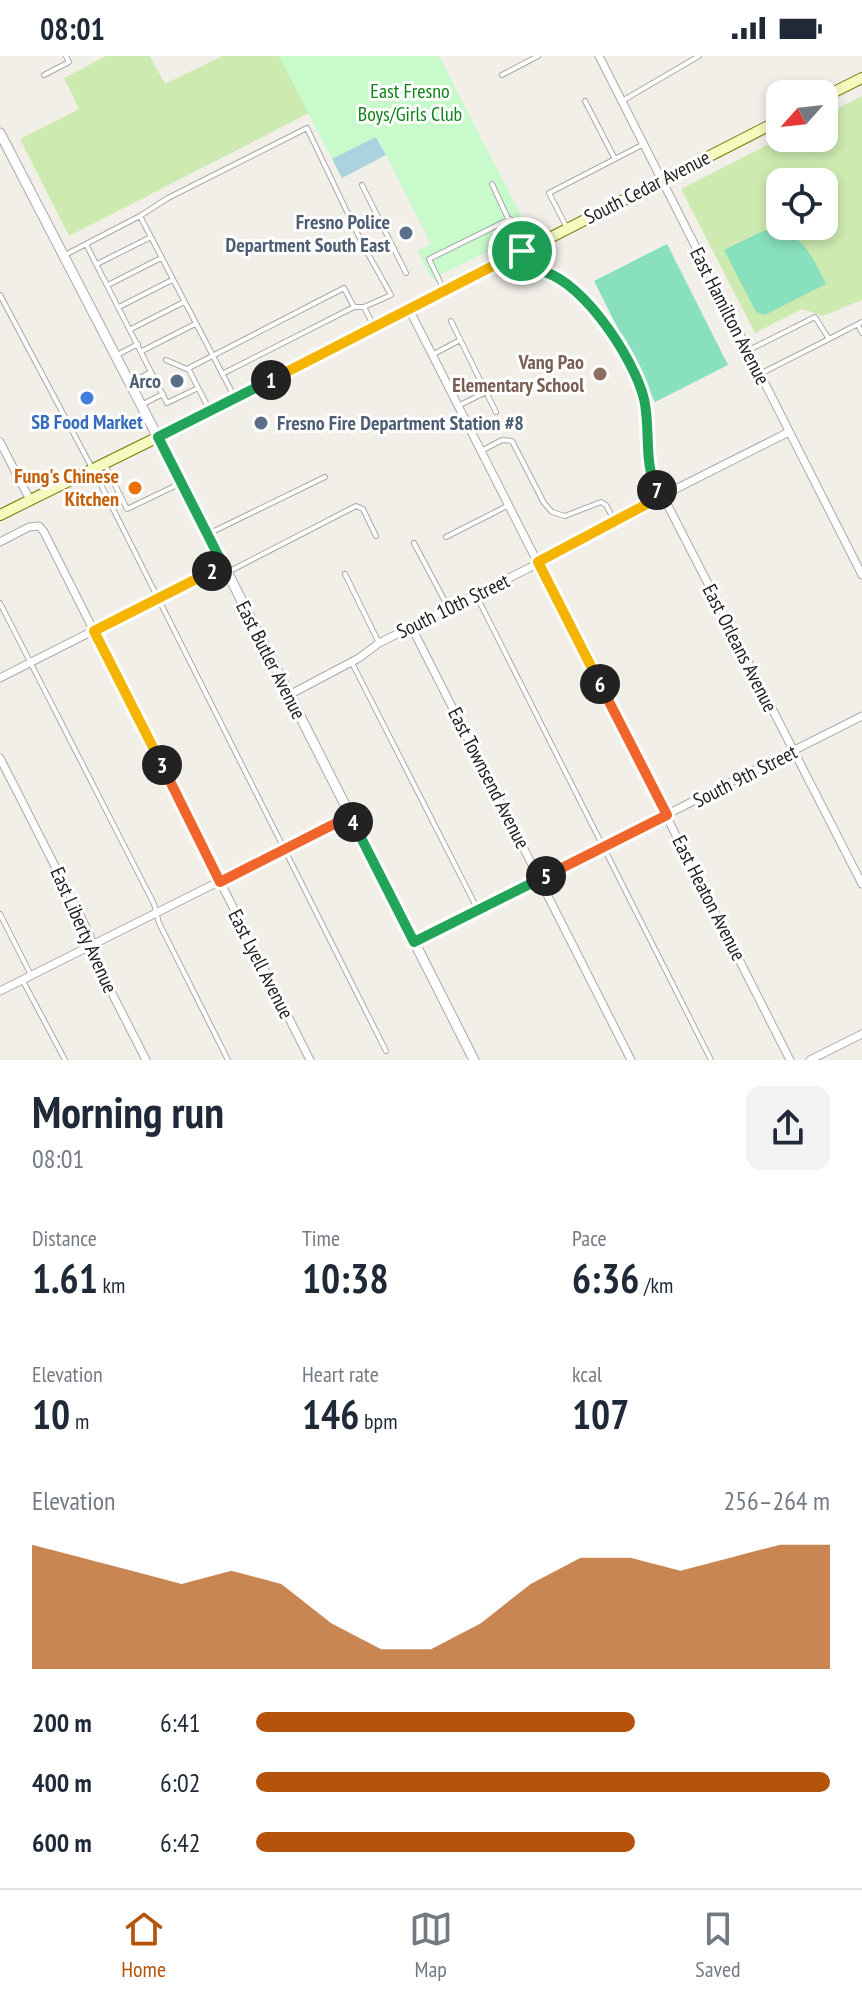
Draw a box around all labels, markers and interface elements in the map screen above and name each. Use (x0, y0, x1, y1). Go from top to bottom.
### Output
text: 08:01 (40, 9, 105, 48)
park label: East Fresno Boys/Girls Club (358, 78, 462, 127)
north arrow (766, 80, 838, 152)
map controls (766, 80, 838, 240)
street label: South Cedar Avenue (580, 144, 714, 230)
button: locate (766, 168, 838, 240)
place label: Fresno Police Department South East (225, 209, 390, 258)
pin (488, 217, 556, 285)
marker: Fresno Police Department South East (397, 224, 415, 242)
icon: arrive (500, 229, 544, 273)
street label: East Hamilton Avenue (684, 243, 776, 389)
place label: Vang Pao Elementary School (452, 349, 584, 398)
pin: 1 (251, 360, 291, 400)
marker: Vang Pao Elementary School (591, 365, 609, 383)
text: 1 (266, 366, 276, 394)
place label: Arco (128, 368, 161, 394)
marker: Arco (168, 372, 186, 390)
marker: SB Food Market (78, 389, 96, 407)
place label: SB Food Market (31, 409, 143, 435)
place label: Fresno Fire Department Station #8 (277, 410, 524, 436)
marker: Fresno Fire Department Station #8 (252, 414, 270, 432)
place label: Fung's Chinese Kitchen (14, 463, 119, 512)
pin: 7 (637, 470, 677, 510)
text: 7 (652, 476, 662, 504)
marker: Fung's Chinese Kitchen (126, 479, 144, 497)
pin: 2 (192, 551, 232, 591)
text: 2 (207, 557, 217, 585)
street label: South 10th Street (392, 567, 514, 645)
street label: East Orleans Avenue (697, 580, 783, 716)
street label: East Butler Avenue (230, 596, 312, 724)
pin: 6 (580, 664, 620, 704)
text: 6 (595, 670, 605, 698)
street label: East Townsend Avenue (442, 703, 536, 853)
street label: South 9th Street (689, 738, 802, 813)
pin: 3 (142, 745, 182, 785)
text: 3 (157, 751, 167, 779)
pin: 4 (333, 802, 373, 842)
text: 4 (348, 808, 358, 836)
street label: East Heaton Avenue (666, 831, 752, 965)
pin: 5 (526, 856, 566, 896)
text: 5 (541, 862, 551, 890)
street label: East Liberty Avenue (45, 863, 123, 997)
street label: East Lyell Avenue (222, 905, 300, 1023)
text: Morning run (32, 1083, 224, 1140)
button: share (746, 1086, 830, 1170)
text: 08:01 (32, 1142, 84, 1175)
text: Distance (32, 1224, 97, 1252)
text: Time (302, 1224, 340, 1252)
text: Pace (572, 1224, 607, 1252)
text: 1.61 (32, 1252, 98, 1304)
text: 10:38 (302, 1252, 389, 1304)
text: 6:36 (572, 1252, 639, 1304)
text: km (98, 1271, 125, 1299)
text: /km (639, 1271, 673, 1299)
text: Elevation (32, 1360, 103, 1388)
text: Heart rate (302, 1360, 379, 1388)
text: kcal (572, 1360, 602, 1388)
text: 10 (32, 1388, 70, 1440)
text: 146 (302, 1388, 359, 1440)
text: 107 (572, 1388, 629, 1440)
text: m (70, 1407, 89, 1435)
text: bpm (359, 1407, 397, 1435)
text: Elevation (32, 1484, 115, 1517)
text: 256–264 m (724, 1484, 830, 1517)
text: 200 m (32, 1706, 92, 1739)
text: 6:41 (160, 1706, 200, 1739)
text: 400 m (32, 1766, 92, 1799)
text: 6:02 (160, 1766, 200, 1799)
text: 600 m (32, 1826, 92, 1859)
text: 6:42 (160, 1826, 200, 1859)
tab: Home (121, 1907, 166, 1983)
tab: Map (409, 1907, 453, 1983)
tab: Saved (695, 1907, 741, 1983)

